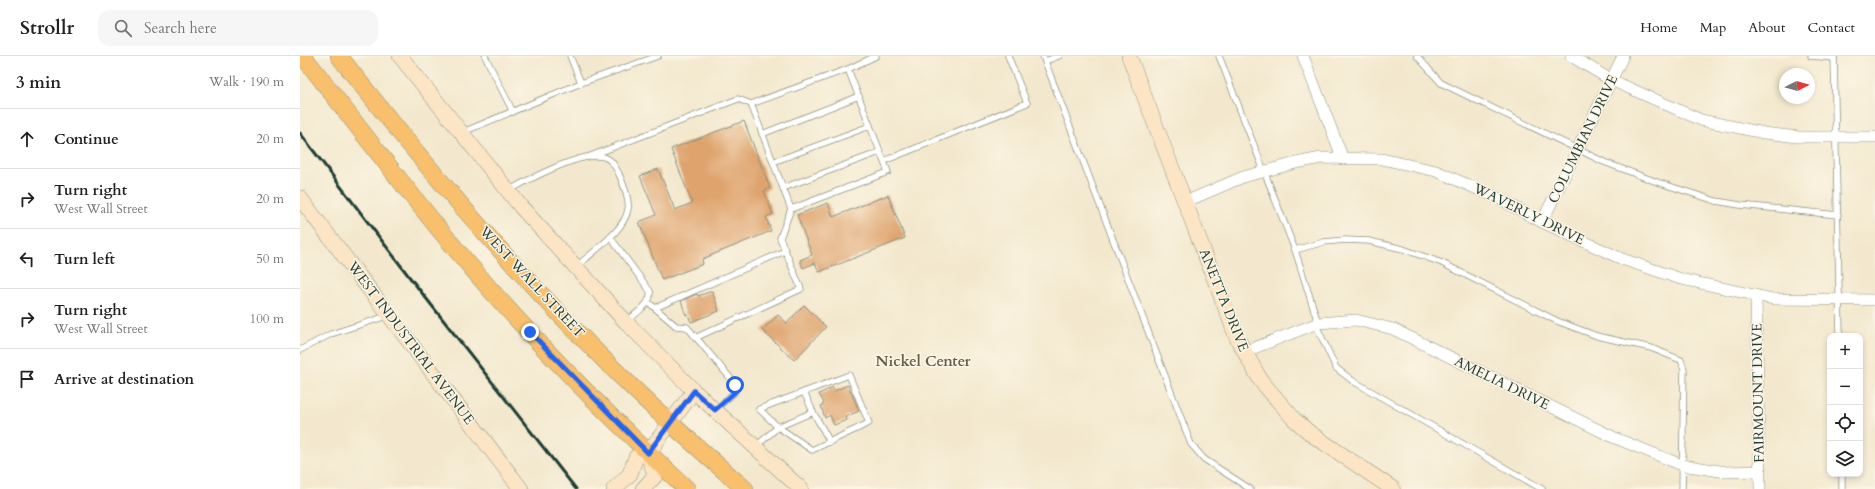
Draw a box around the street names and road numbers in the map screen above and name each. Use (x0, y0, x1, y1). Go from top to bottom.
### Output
street label: COLUMBIAN DRIVE (1544, 71, 1623, 206)
street label: WAVERLY DRIVE (1469, 178, 1588, 249)
street label: WEST WALL STREET (475, 221, 589, 342)
street label: ANETTA DRIVE (1195, 246, 1253, 355)
street label: WEST INDUSTRIAL AVENUE (343, 257, 479, 429)
street label: FAIRMOUNT DRIVE (1747, 323, 1769, 463)
street label: AMELIA DRIVE (1451, 352, 1553, 414)

